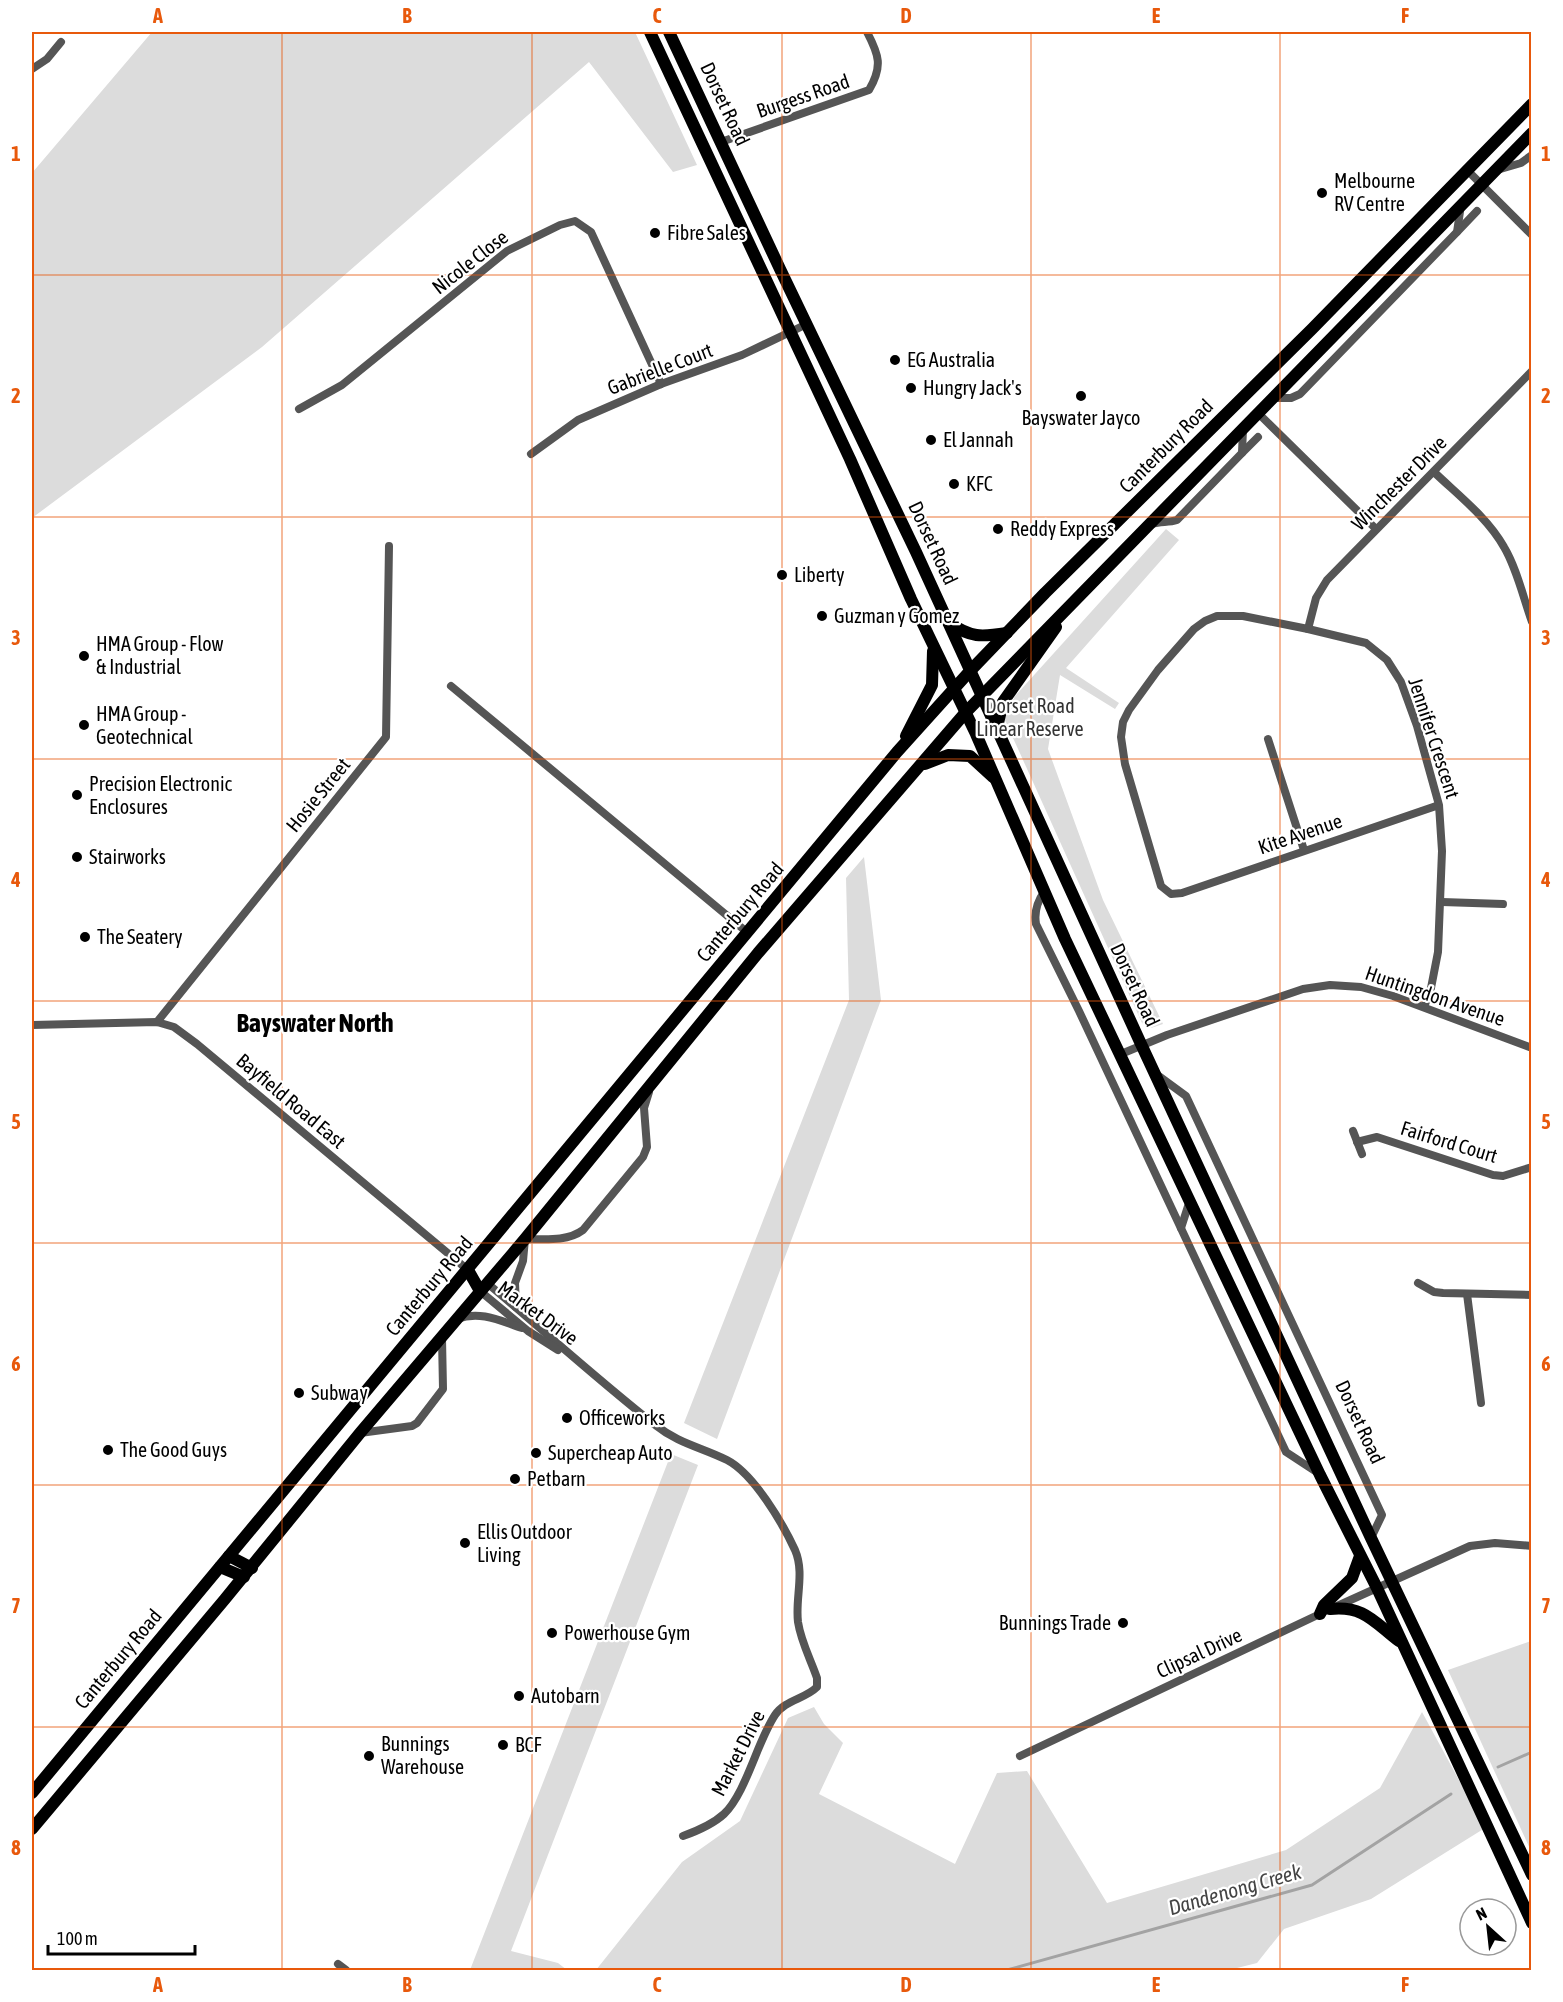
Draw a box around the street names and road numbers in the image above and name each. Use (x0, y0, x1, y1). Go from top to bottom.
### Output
street label: Dorset Road (696, 58, 755, 149)
street label: Burgess Road (753, 69, 852, 122)
street label: Nicole Close (427, 225, 512, 298)
street label: Gabrielle Court (604, 338, 716, 399)
street label: Canterbury Road (1114, 394, 1217, 497)
street label: Winchester Drive (1347, 431, 1451, 535)
street label: Dorset Road (904, 497, 963, 588)
street label: Jennifer Crescent (1404, 675, 1465, 801)
street label: Hosie Street (281, 753, 355, 836)
street label: Kite Avenue (1255, 808, 1345, 859)
street label: Canterbury Road (691, 857, 788, 966)
street label: Dorset Road (1106, 939, 1165, 1030)
street label: Huntingdon Avenue (1362, 961, 1508, 1030)
street label: Bayfield Road East (232, 1048, 351, 1153)
street label: Fairford Court (1398, 1116, 1500, 1167)
street label: Canterbury Road (380, 1231, 477, 1340)
street label: Market Drive (494, 1276, 583, 1349)
street label: Dorset Road (1331, 1376, 1390, 1467)
street label: Canterbury Road (69, 1604, 166, 1713)
street label: Clipsal Drive (1152, 1623, 1245, 1682)
street label: Market Drive (706, 1706, 769, 1800)

